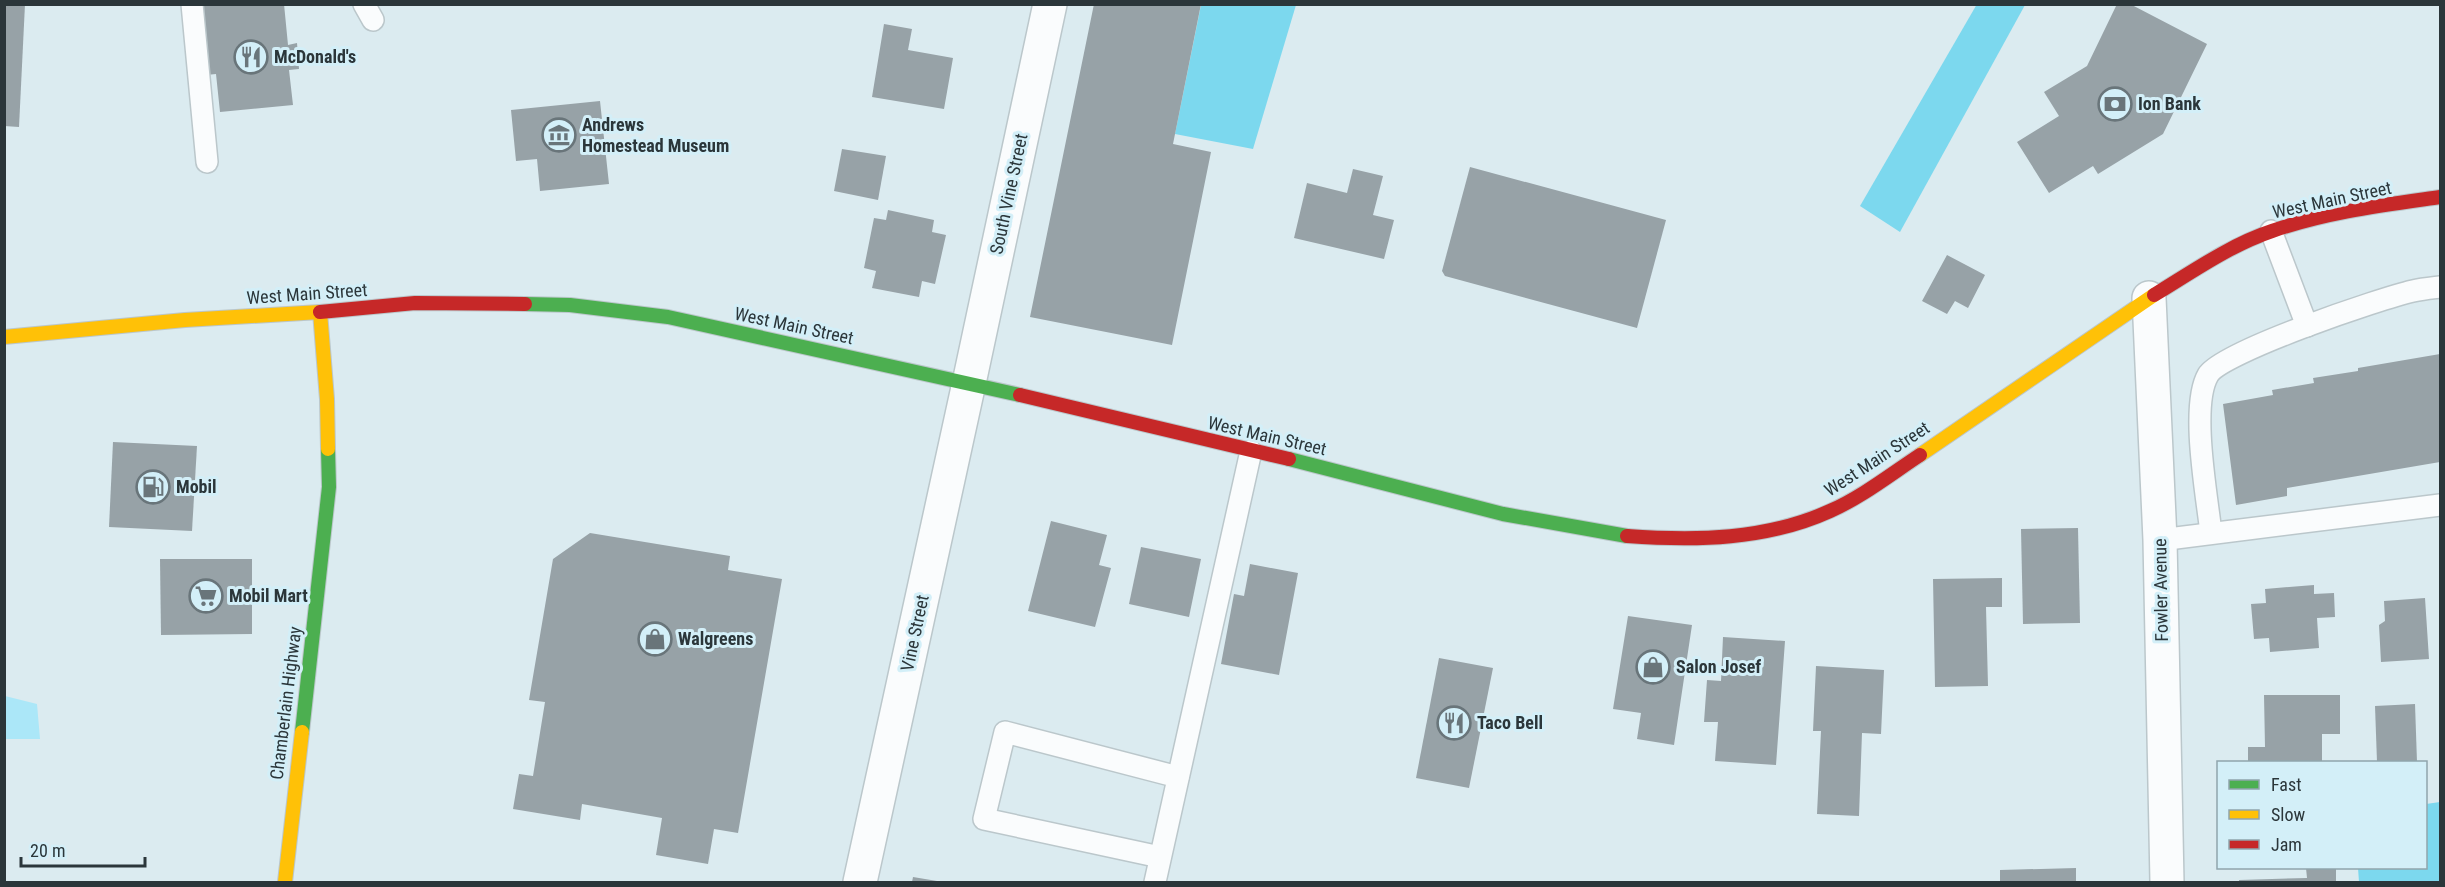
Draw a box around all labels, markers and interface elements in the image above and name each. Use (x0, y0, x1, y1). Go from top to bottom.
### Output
restaurant icon: McDonald's (233, 39, 269, 75)
place label: McDonald's (274, 46, 356, 67)
bank icon: Ion Bank (2097, 86, 2133, 122)
place label: Ion Bank (2138, 93, 2201, 114)
place label: Andrews Homestead Museum (582, 114, 729, 156)
museum icon: Andrews Homestead Museum (541, 117, 577, 153)
street label: South Vine Street (985, 132, 1032, 256)
street label: West Main Street (2271, 177, 2393, 222)
street label: West Main Street (246, 279, 368, 308)
street label: West Main Street (733, 303, 855, 348)
street label: West Main Street (1206, 412, 1328, 459)
street label: West Main Street (1820, 417, 1933, 500)
fuel station icon: Mobil (135, 469, 171, 505)
place label: Mobil (176, 476, 217, 497)
street label: Fowler Avenue (2149, 538, 2172, 642)
supermarket icon: Mobil Mart (188, 578, 224, 614)
place label: Mobil Mart (229, 585, 308, 606)
street label: Vine Street (896, 593, 933, 673)
shop icon: Walgreens (637, 621, 673, 657)
street label: Chamberlain Highway (266, 625, 305, 781)
place label: Walgreens (678, 628, 753, 649)
shop icon: Salon Josef (1635, 649, 1671, 685)
place label: Salon Josef (1676, 656, 1761, 677)
restaurant icon: Taco Bell (1436, 705, 1472, 741)
place label: Taco Bell (1477, 712, 1543, 733)
legend (2217, 761, 2427, 869)
text: Fast (2271, 774, 2302, 795)
text: Slow (2271, 804, 2306, 825)
scale bar (21, 830, 146, 868)
text: Jam (2271, 834, 2302, 855)
text: 20 m (30, 840, 65, 861)

